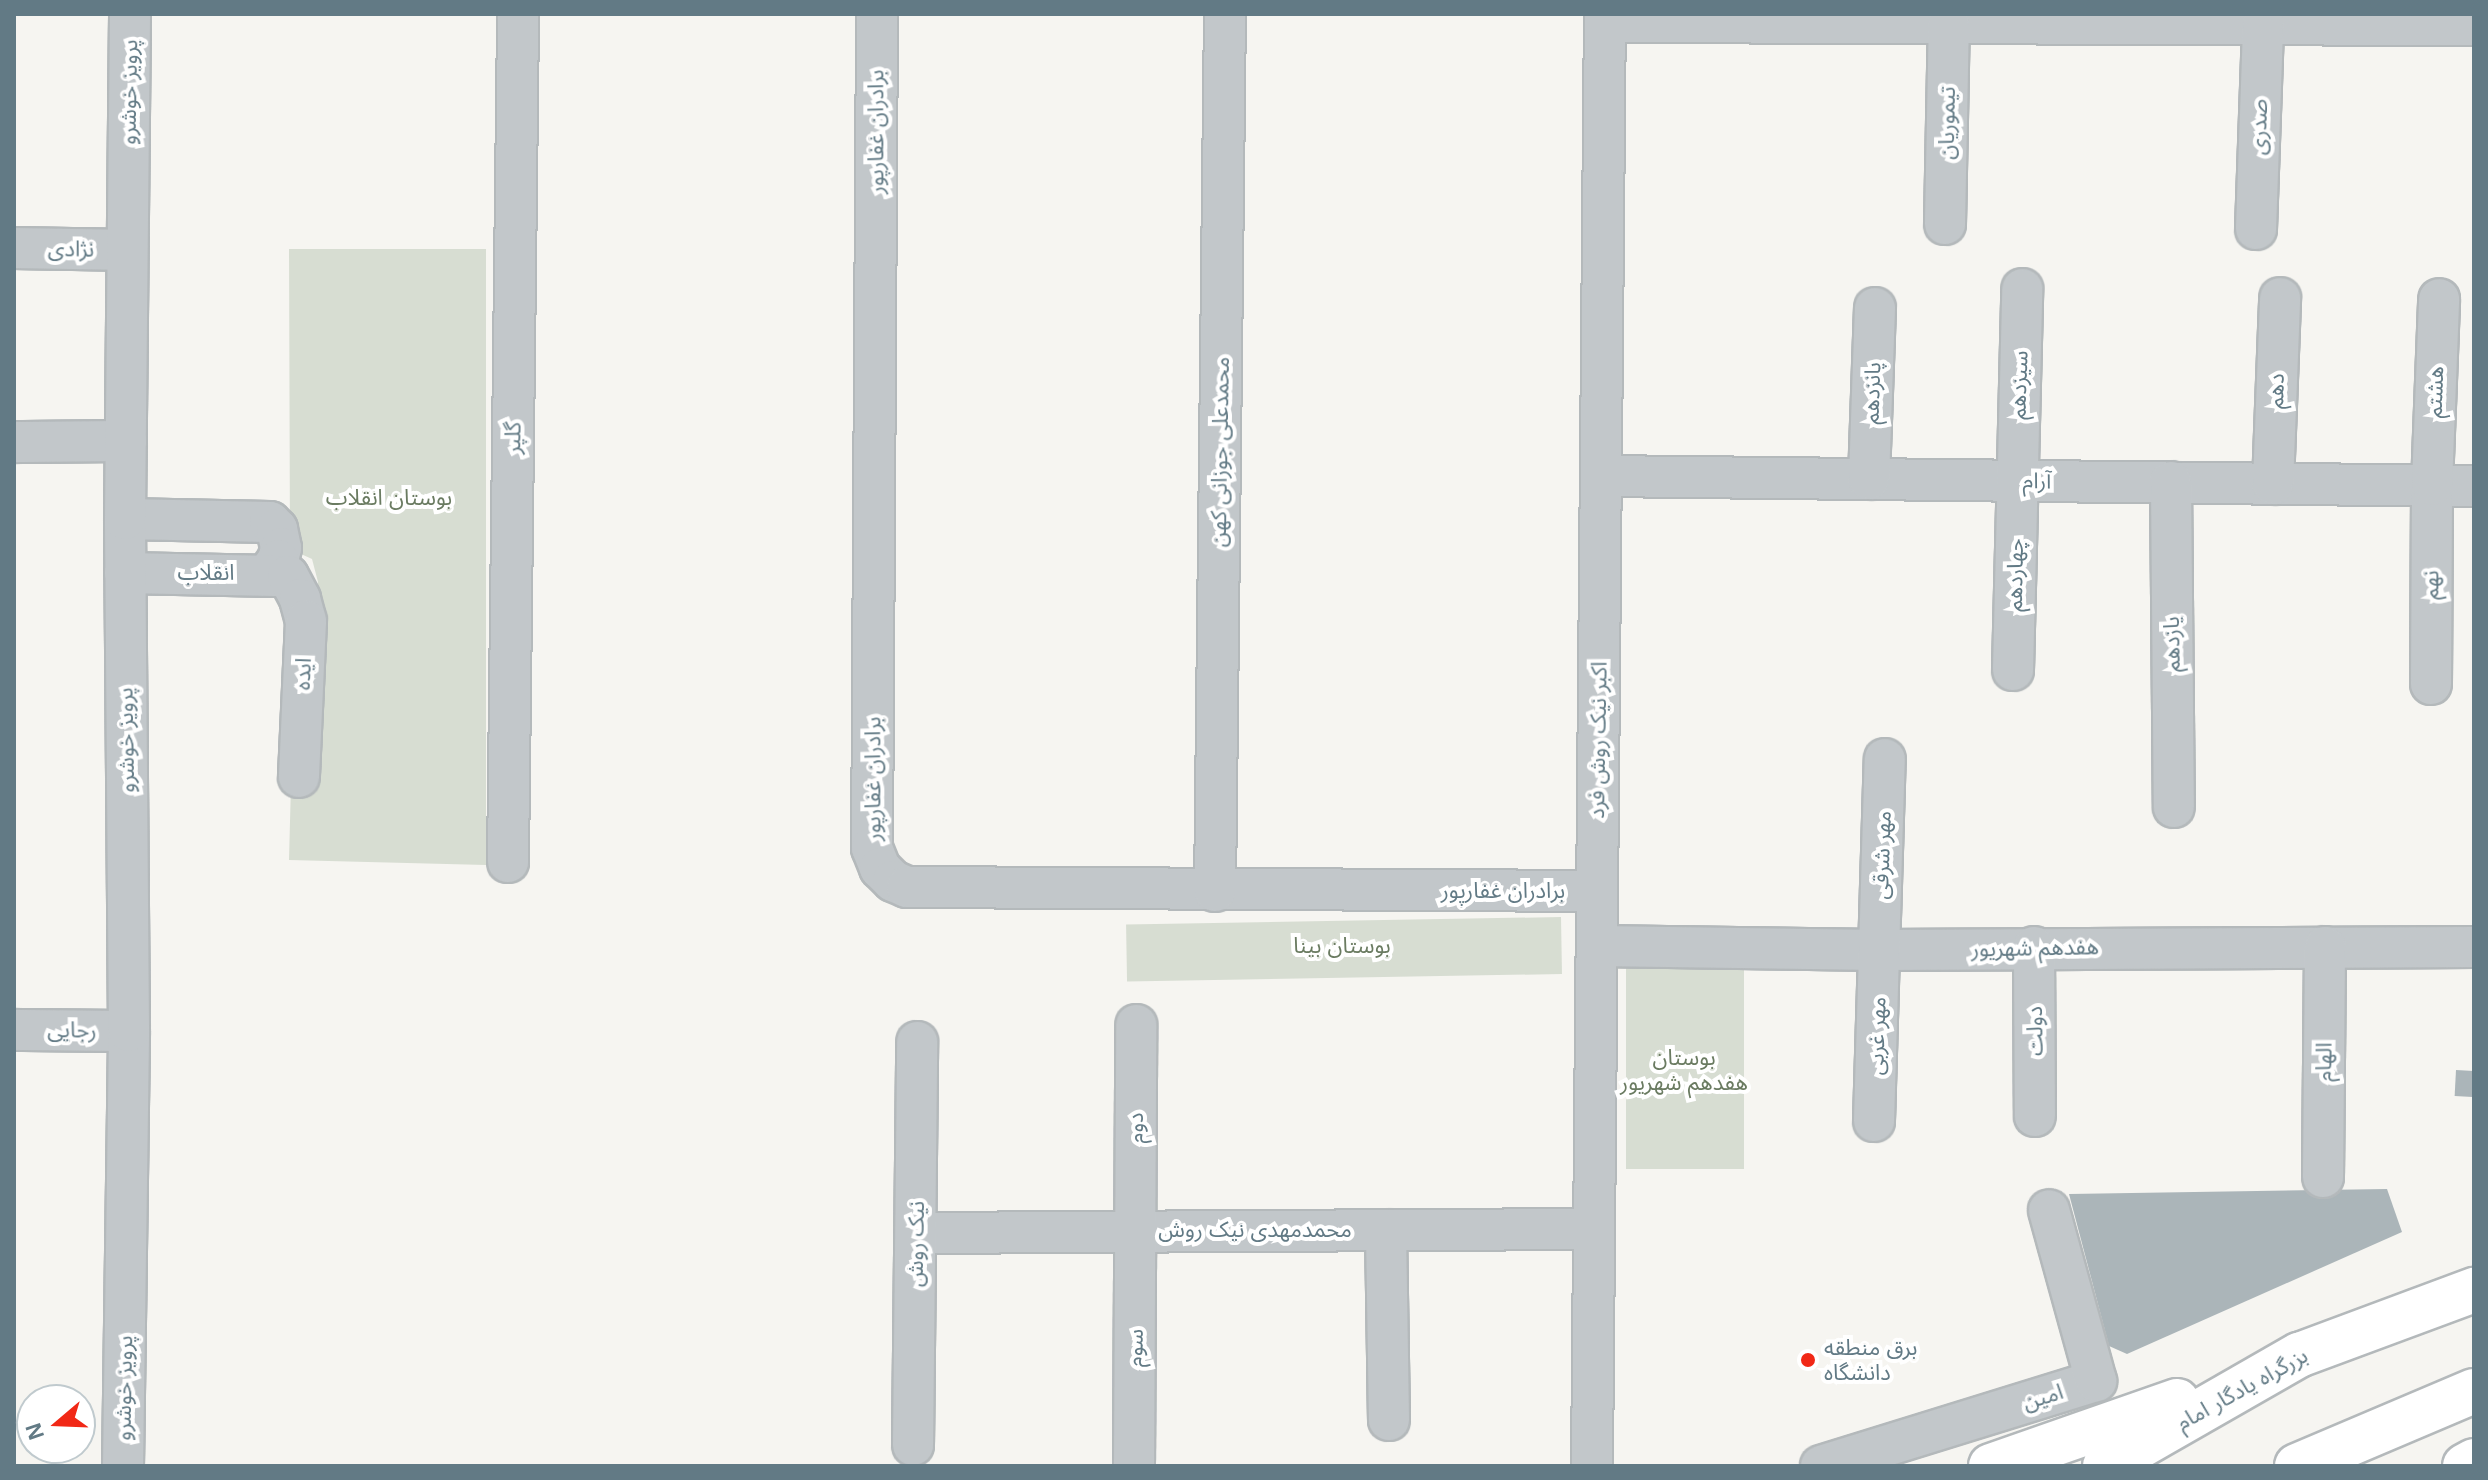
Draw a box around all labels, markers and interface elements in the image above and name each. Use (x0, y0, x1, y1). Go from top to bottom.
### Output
street label: پرویز خوشرو (115, 39, 143, 145)
street label: برادران غفارپور (863, 70, 889, 194)
street label: تیموریان (1933, 86, 1961, 160)
street label: صدری (2245, 98, 2273, 156)
street label: نژادی (48, 235, 94, 263)
street label: سیزدهم (2005, 350, 2033, 420)
street label: محمدعلی جوزانی کهن (1205, 357, 1235, 547)
street label: پانزدهم (1858, 361, 1886, 425)
street label: هشتم (2421, 366, 2449, 418)
street label: دهم (2262, 373, 2290, 409)
street label: گلپر (500, 421, 526, 455)
street label: آرام (2022, 468, 2052, 494)
park label: بوستان انقلاب (326, 485, 452, 511)
street label: چهاردهم (2001, 538, 2029, 612)
street label: انقلاب (177, 560, 235, 586)
street label: نهم (2418, 570, 2444, 600)
street label: یازدهم (2158, 616, 2186, 672)
street label: ایده (289, 657, 317, 691)
street label: اکبر نیک روش فرد (1583, 661, 1613, 819)
street label: پرویز خوشرو (112, 687, 140, 793)
street label: برادران غفارپور (860, 717, 886, 841)
street label: مهر شرقی (1867, 810, 1897, 900)
street label: برادران غفارپور (1441, 878, 1565, 904)
park label: بوستان بینا (1293, 933, 1391, 959)
street label: هفدهم شهریور (1971, 934, 2099, 962)
street label: مهر غربی (1862, 996, 1892, 1076)
street label: دولت (2021, 1006, 2049, 1056)
street label: رجایی (47, 1016, 97, 1044)
street label: الهام (2310, 1042, 2338, 1082)
park label: بوستان هفدهم شهریور (1620, 1044, 1748, 1096)
street label: دوم (1123, 1113, 1149, 1143)
street label: نیک روش (902, 1201, 930, 1287)
street label: محمدمهدی نیک روش (1158, 1217, 1352, 1243)
street label: سوم (1121, 1329, 1149, 1367)
place label: برق منطقه دانشگاه (1824, 1334, 1917, 1386)
street label: پرویز خوشرو (110, 1335, 138, 1441)
street label: بزرگراه یادگار امام (2172, 1342, 2312, 1436)
marker: برق منطقه دانشگاه (1799, 1351, 1817, 1369)
street label: امین (2020, 1378, 2066, 1416)
north arrow (16, 1384, 96, 1464)
text: N (20, 1420, 49, 1443)

